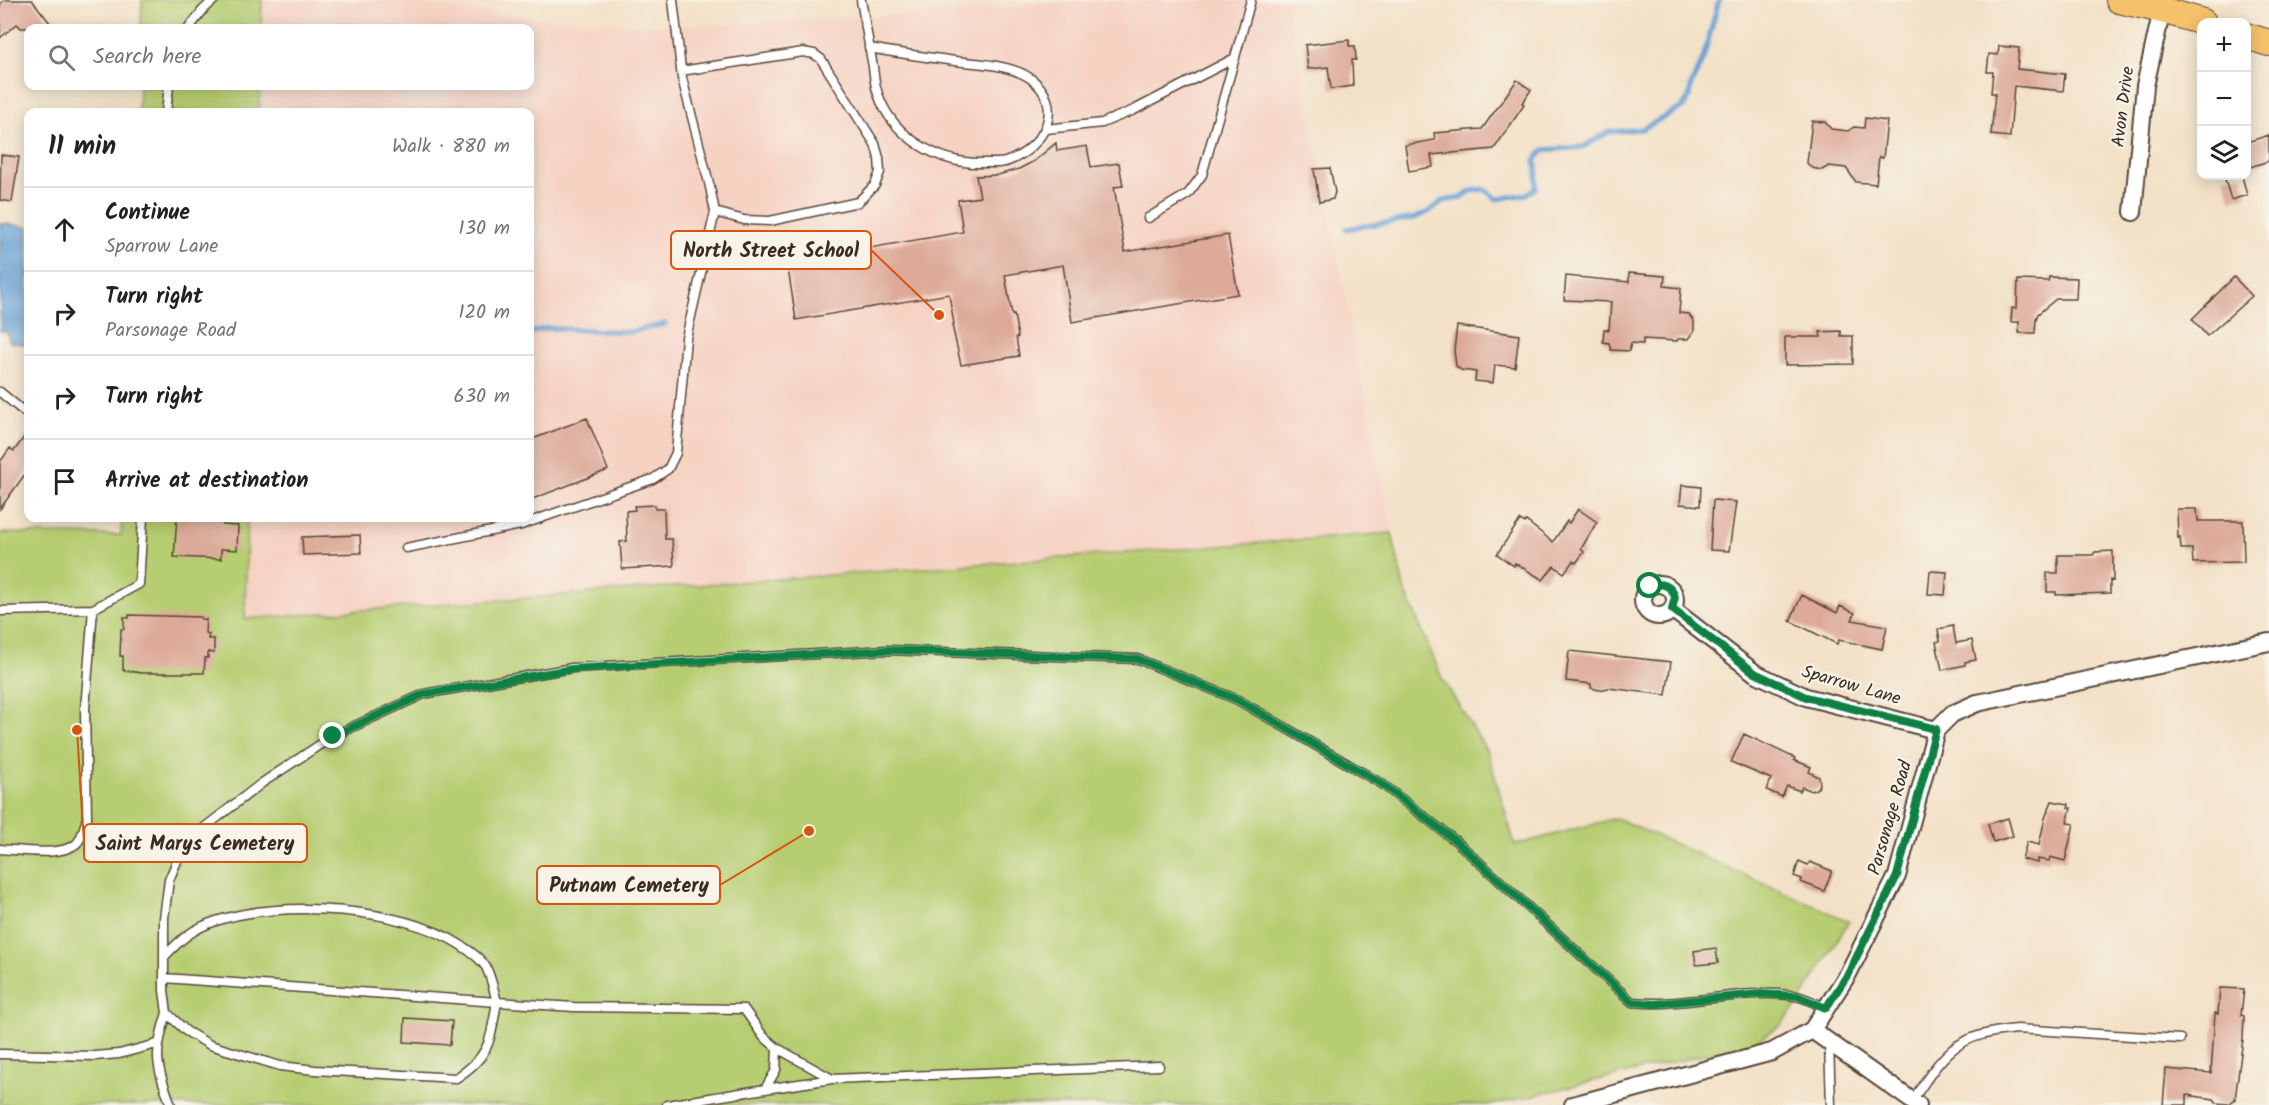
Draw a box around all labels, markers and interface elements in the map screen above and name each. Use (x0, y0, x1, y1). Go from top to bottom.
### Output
map controls (2197, 18, 2251, 180)
button: + (2197, 18, 2251, 72)
search box (24, 24, 534, 90)
text: Search here (93, 40, 201, 75)
icon: search (45, 41, 78, 74)
street label: Avon Drive (2105, 65, 2143, 149)
button: − (2197, 72, 2251, 126)
text: 11 min (48, 126, 116, 168)
button: layers (2197, 126, 2251, 180)
text: Walk · 880 m (392, 131, 510, 163)
text: Continue (105, 196, 190, 231)
icon: ahead (48, 213, 81, 246)
text: 130 m (458, 213, 510, 245)
text: Sparrow Lane (105, 231, 218, 263)
callout: North Street School (671, 231, 871, 269)
text: North Street School (683, 236, 860, 268)
text: Turn right (105, 280, 203, 315)
icon: right (48, 297, 81, 330)
text: 120 m (458, 297, 510, 329)
text: Parsonage Road (105, 315, 236, 347)
text: Turn right (105, 380, 203, 415)
icon: right (48, 381, 81, 414)
text: 630 m (454, 381, 510, 413)
text: Arrive at destination (105, 464, 308, 499)
icon: arrive (48, 465, 81, 498)
route start (1636, 572, 1662, 598)
street label: Sparrow Lane (1798, 658, 1904, 714)
route end (319, 722, 345, 748)
street label: Parsonage Road (1861, 756, 1921, 879)
callout: Saint Marys Cemetery (84, 824, 307, 862)
text: Saint Marys Cemetery (96, 829, 295, 861)
callout: Putnam Cemetery (537, 866, 720, 904)
text: Putnam Cemetery (549, 871, 709, 903)

